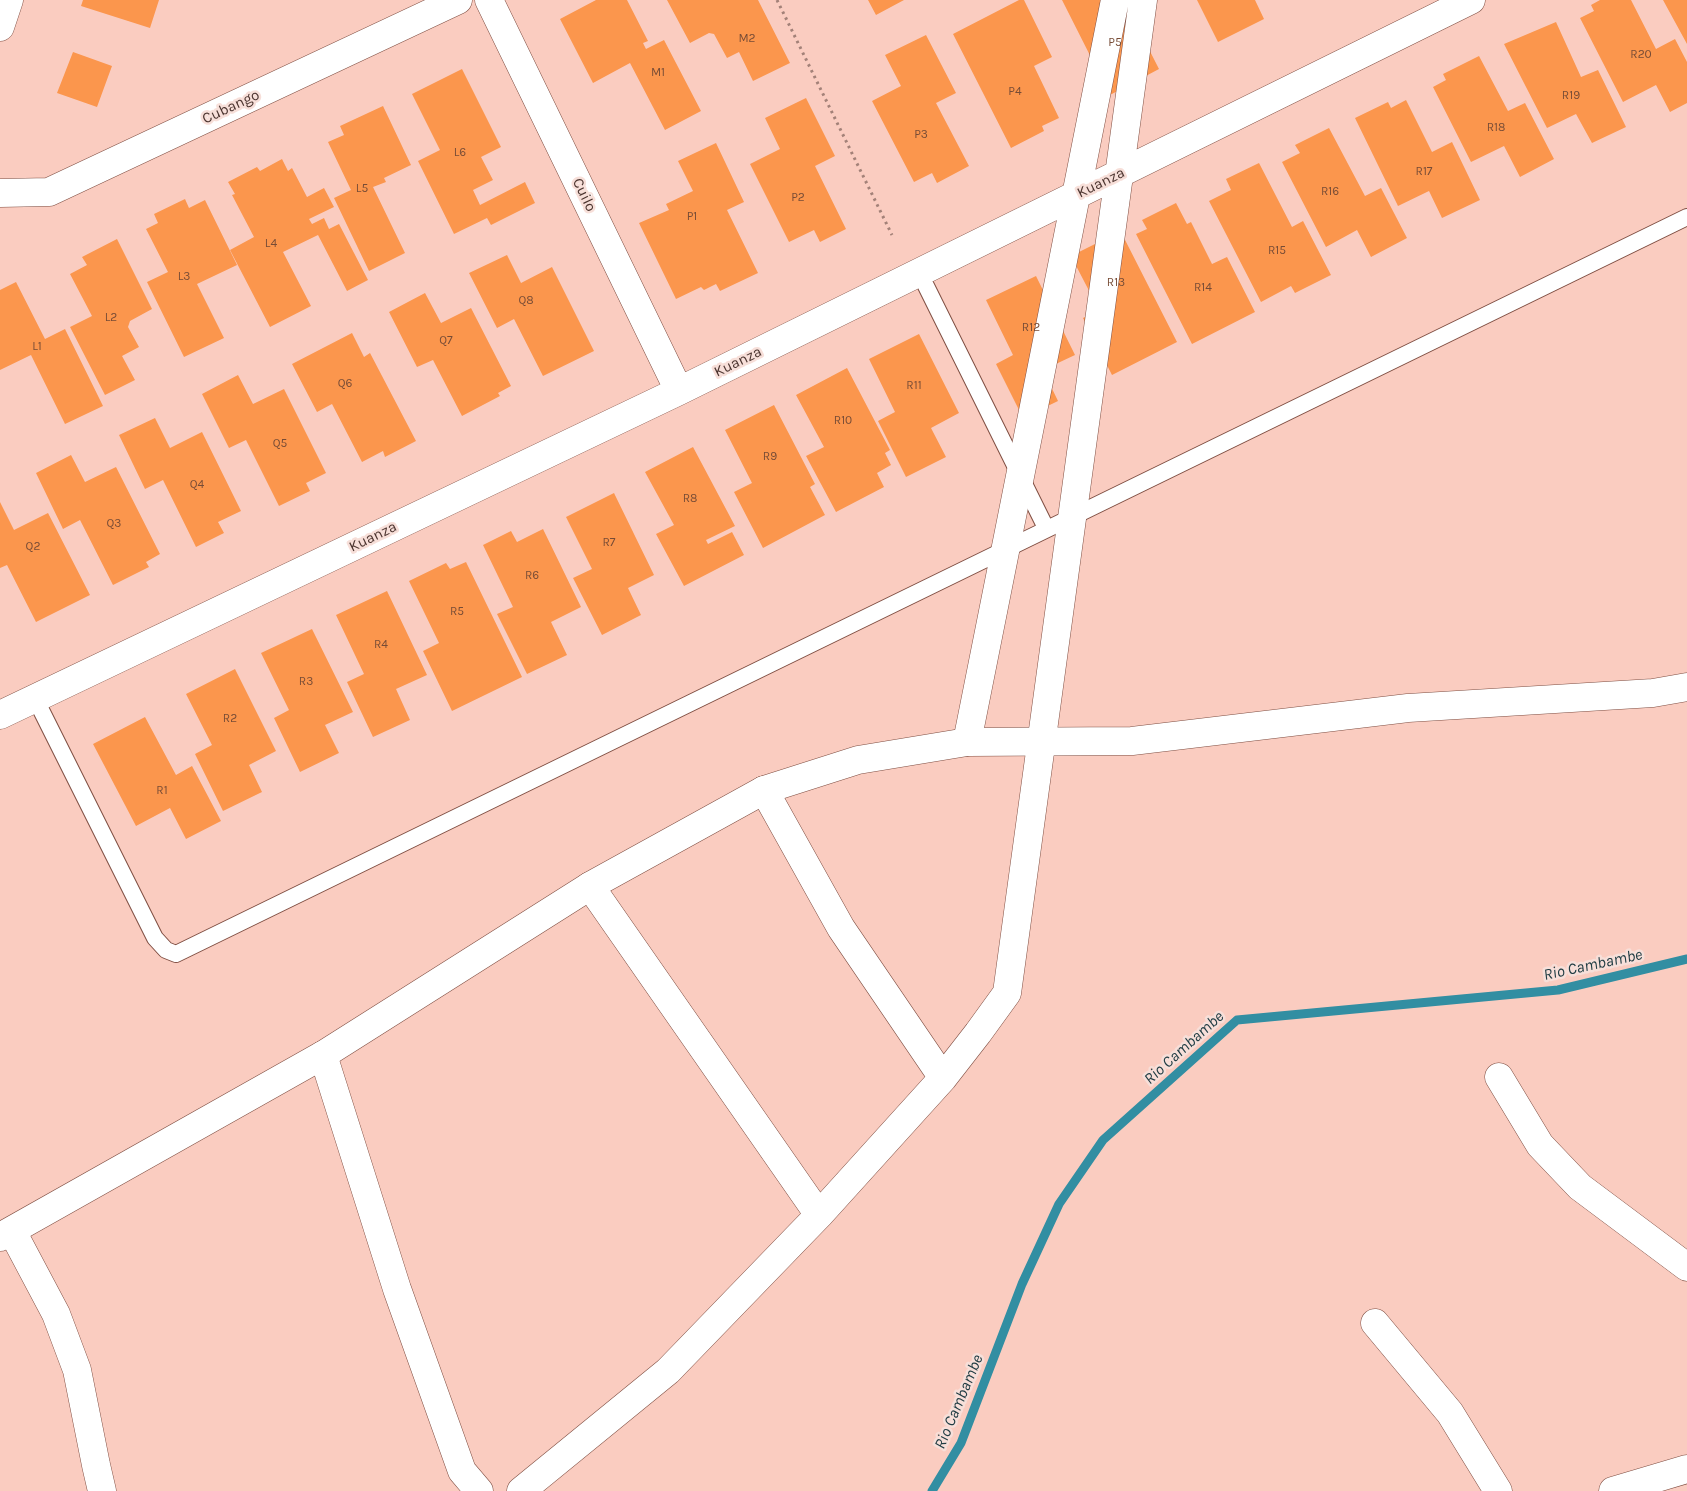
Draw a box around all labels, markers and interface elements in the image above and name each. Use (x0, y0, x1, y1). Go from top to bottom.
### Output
house number: M2 (738, 32, 756, 46)
house number: P5 (1108, 36, 1122, 50)
house number: R20 (1630, 48, 1652, 62)
house number: M1 (651, 66, 665, 80)
house number: P4 (1008, 85, 1022, 99)
street label: Cubango (199, 86, 263, 128)
house number: R19 (1562, 89, 1580, 103)
house number: R18 (1487, 121, 1505, 135)
house number: P3 (914, 128, 928, 142)
house number: L6 (454, 146, 466, 160)
street label: Kuanza (1074, 164, 1128, 202)
house number: R17 (1416, 165, 1432, 179)
street label: Cuilo (568, 175, 600, 215)
house number: L5 (356, 182, 368, 196)
house number: R16 (1321, 185, 1339, 199)
house number: P2 (791, 191, 805, 205)
house number: P1 (687, 210, 697, 224)
house number: L4 (265, 237, 277, 251)
house number: R15 (1268, 244, 1286, 258)
house number: L3 (178, 270, 190, 284)
house number: R13 (1107, 276, 1125, 290)
house number: R14 (1194, 281, 1212, 295)
house number: Q8 (518, 294, 534, 308)
house number: L2 (105, 311, 117, 325)
house number: R12 (1022, 321, 1040, 335)
house number: Q7 (439, 334, 453, 348)
house number: L1 (32, 340, 42, 354)
street label: Kuanza (711, 343, 765, 381)
house number: Q6 (338, 377, 352, 391)
house number: R11 (906, 379, 922, 393)
house number: R10 (834, 414, 852, 428)
house number: Q5 (273, 437, 287, 451)
house number: R9 (763, 450, 777, 464)
house number: Q4 (190, 478, 204, 492)
house number: R8 (683, 492, 697, 506)
house number: Q3 (107, 517, 121, 531)
street label: Kuanza (346, 518, 400, 556)
house number: R7 (603, 536, 615, 550)
house number: Q2 (26, 540, 40, 554)
house number: R6 (525, 569, 539, 583)
house number: R5 (450, 605, 464, 619)
house number: R4 (374, 638, 388, 652)
house number: R3 (299, 675, 313, 689)
house number: R2 (223, 712, 237, 726)
house number: R1 (156, 784, 168, 798)
water label: Rio Cambambe (1542, 945, 1644, 985)
water label: Rio Cambambe (1140, 1007, 1228, 1089)
water label: Rio Cambambe (931, 1352, 987, 1452)

